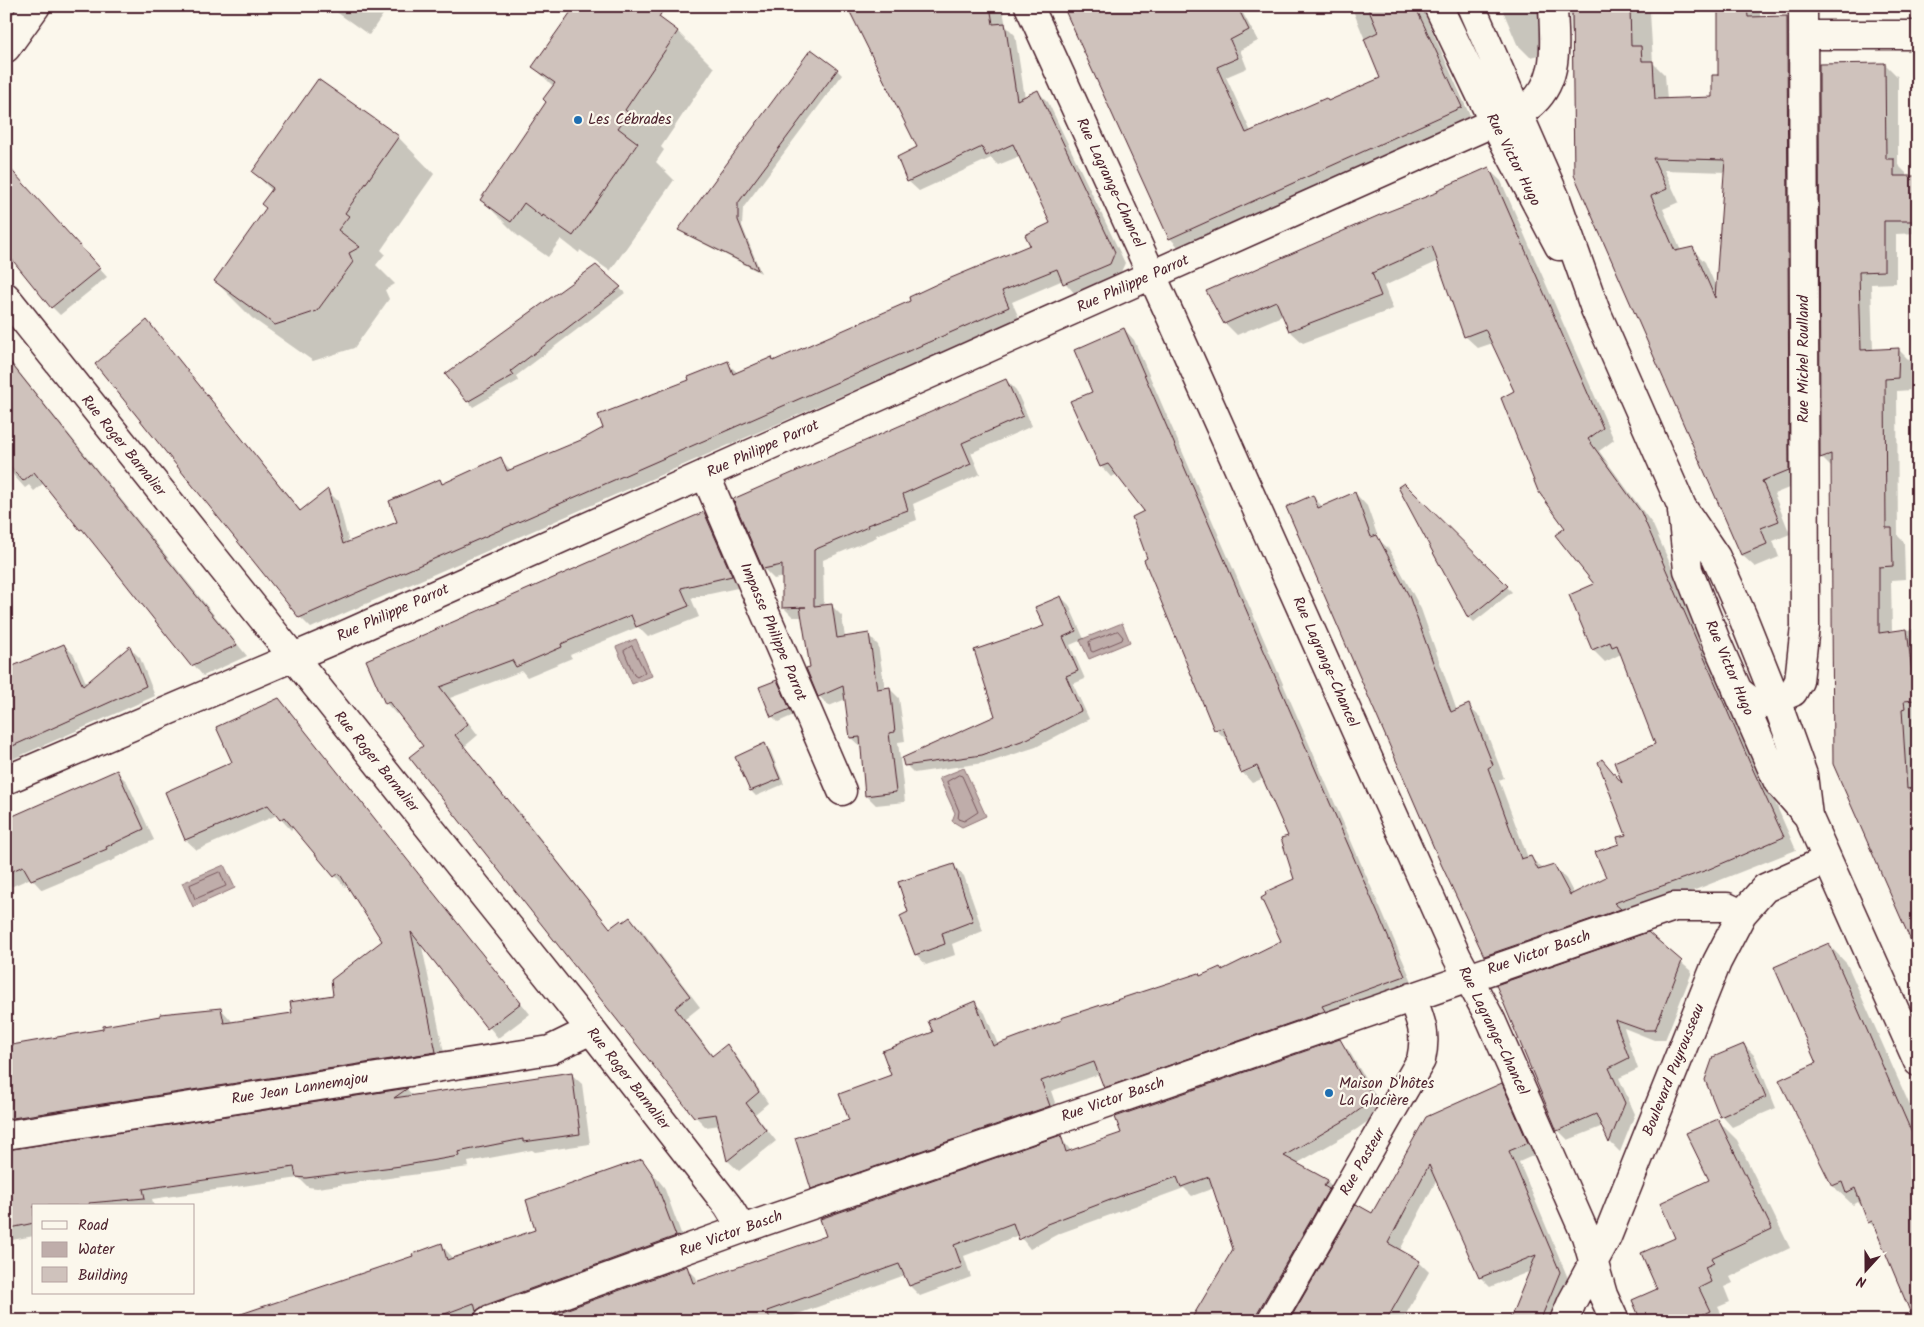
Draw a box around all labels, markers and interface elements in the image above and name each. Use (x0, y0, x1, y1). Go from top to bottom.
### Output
place label: Les Cébrades (588, 108, 672, 132)
street label: Rue Victor Hugo (1479, 109, 1547, 211)
marker: Les Cébrades (572, 114, 584, 126)
street label: Rue Lagrange-Chancel (1069, 114, 1151, 252)
street label: Rue Philippe Parrot (1073, 248, 1193, 319)
street label: Rue Michel Roulland (1792, 295, 1816, 423)
street label: Rue Roger Barnalier (74, 390, 172, 503)
street label: Rue Philippe Parrot (703, 413, 823, 484)
street label: Impasse Philippe Parrot (733, 559, 813, 705)
street label: Rue Philippe Parrot (333, 577, 453, 648)
street label: Rue Lagrange-Chancel (1285, 593, 1365, 732)
street label: Rue Victor Hugo (1698, 616, 1760, 720)
street label: Rue Roger Barnalier (327, 706, 425, 819)
street label: Rue Victor Basch (1484, 924, 1594, 982)
street label: Rue Lagrange-Chancel (1451, 962, 1535, 1100)
street label: Boulevard Puyrousseau (1636, 1000, 1712, 1140)
street label: Rue Roger Barnalier (580, 1022, 676, 1136)
street label: Rue Jean Lannemajou (230, 1066, 370, 1112)
street label: Rue Victor Basch (1058, 1071, 1168, 1129)
place label: Maison D'hôtes La Glacière (1339, 1072, 1435, 1113)
marker: Maison D'hôtes La Glacière (1323, 1087, 1335, 1099)
street label: Rue Pasteur (1334, 1123, 1393, 1200)
legend (32, 1204, 195, 1294)
street label: Rue Victor Basch (676, 1204, 786, 1264)
text: Road (78, 1214, 109, 1238)
text: Water (78, 1238, 115, 1262)
north arrow (1842, 1244, 1892, 1294)
text: Building (78, 1264, 128, 1288)
text: N (1853, 1269, 1870, 1293)

